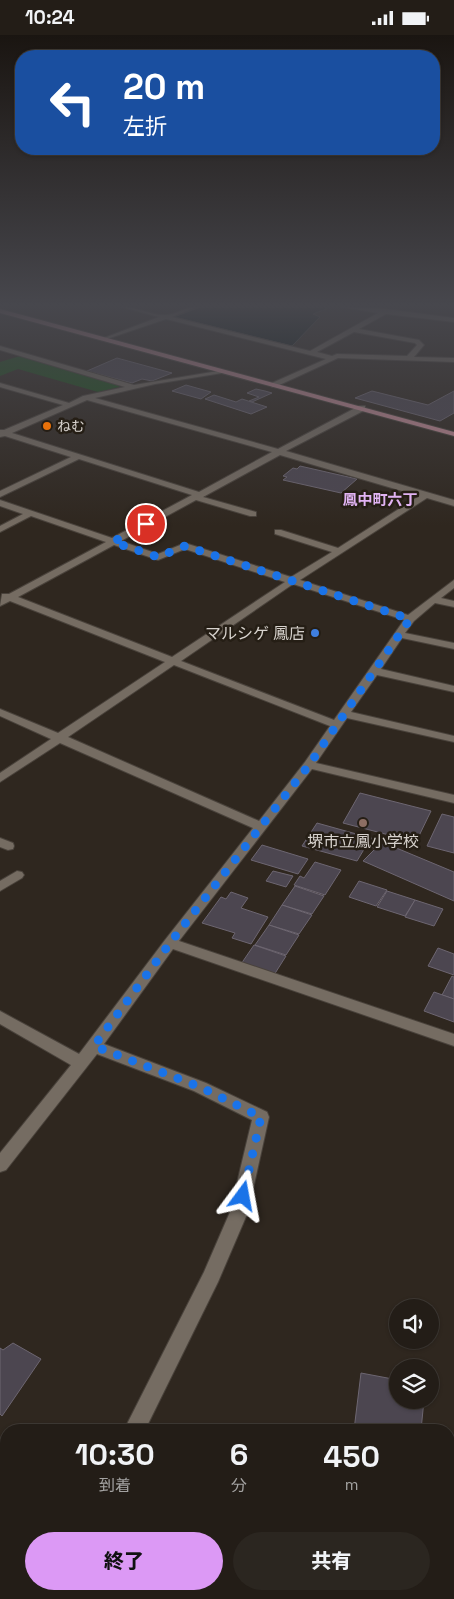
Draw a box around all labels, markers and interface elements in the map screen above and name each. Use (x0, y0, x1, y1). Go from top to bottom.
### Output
text: 10:24 (25, 5, 75, 30)
text: 20 m (123, 65, 205, 109)
icon: left (40, 70, 105, 135)
text: 左折 (123, 112, 167, 140)
place label: ねむ (57, 417, 85, 435)
marker: ねむ (41, 420, 53, 432)
district label: 鳳中町六丁 (342, 490, 418, 509)
pin (125, 503, 167, 545)
icon: arrive (132, 510, 160, 538)
place label: マルシゲ 鳳店 (205, 623, 305, 644)
marker: マルシゲ 鳳店 (309, 627, 321, 639)
marker: 堺市立鳳小学校 (357, 817, 369, 829)
place label: 堺市立鳳小学校 (307, 831, 419, 852)
position arrow (216, 1169, 268, 1221)
map controls (389, 1299, 439, 1409)
button: sound (389, 1299, 439, 1349)
button: layers (389, 1359, 439, 1409)
text: 10:30 (75, 1435, 155, 1474)
text: 6 (230, 1435, 248, 1474)
text: 450 (323, 1437, 380, 1476)
text: m (345, 1474, 359, 1495)
text: 到着 (99, 1475, 131, 1496)
text: 分 (231, 1475, 247, 1496)
button: 終了 (25, 1532, 223, 1590)
button: 共有 (233, 1532, 430, 1590)

